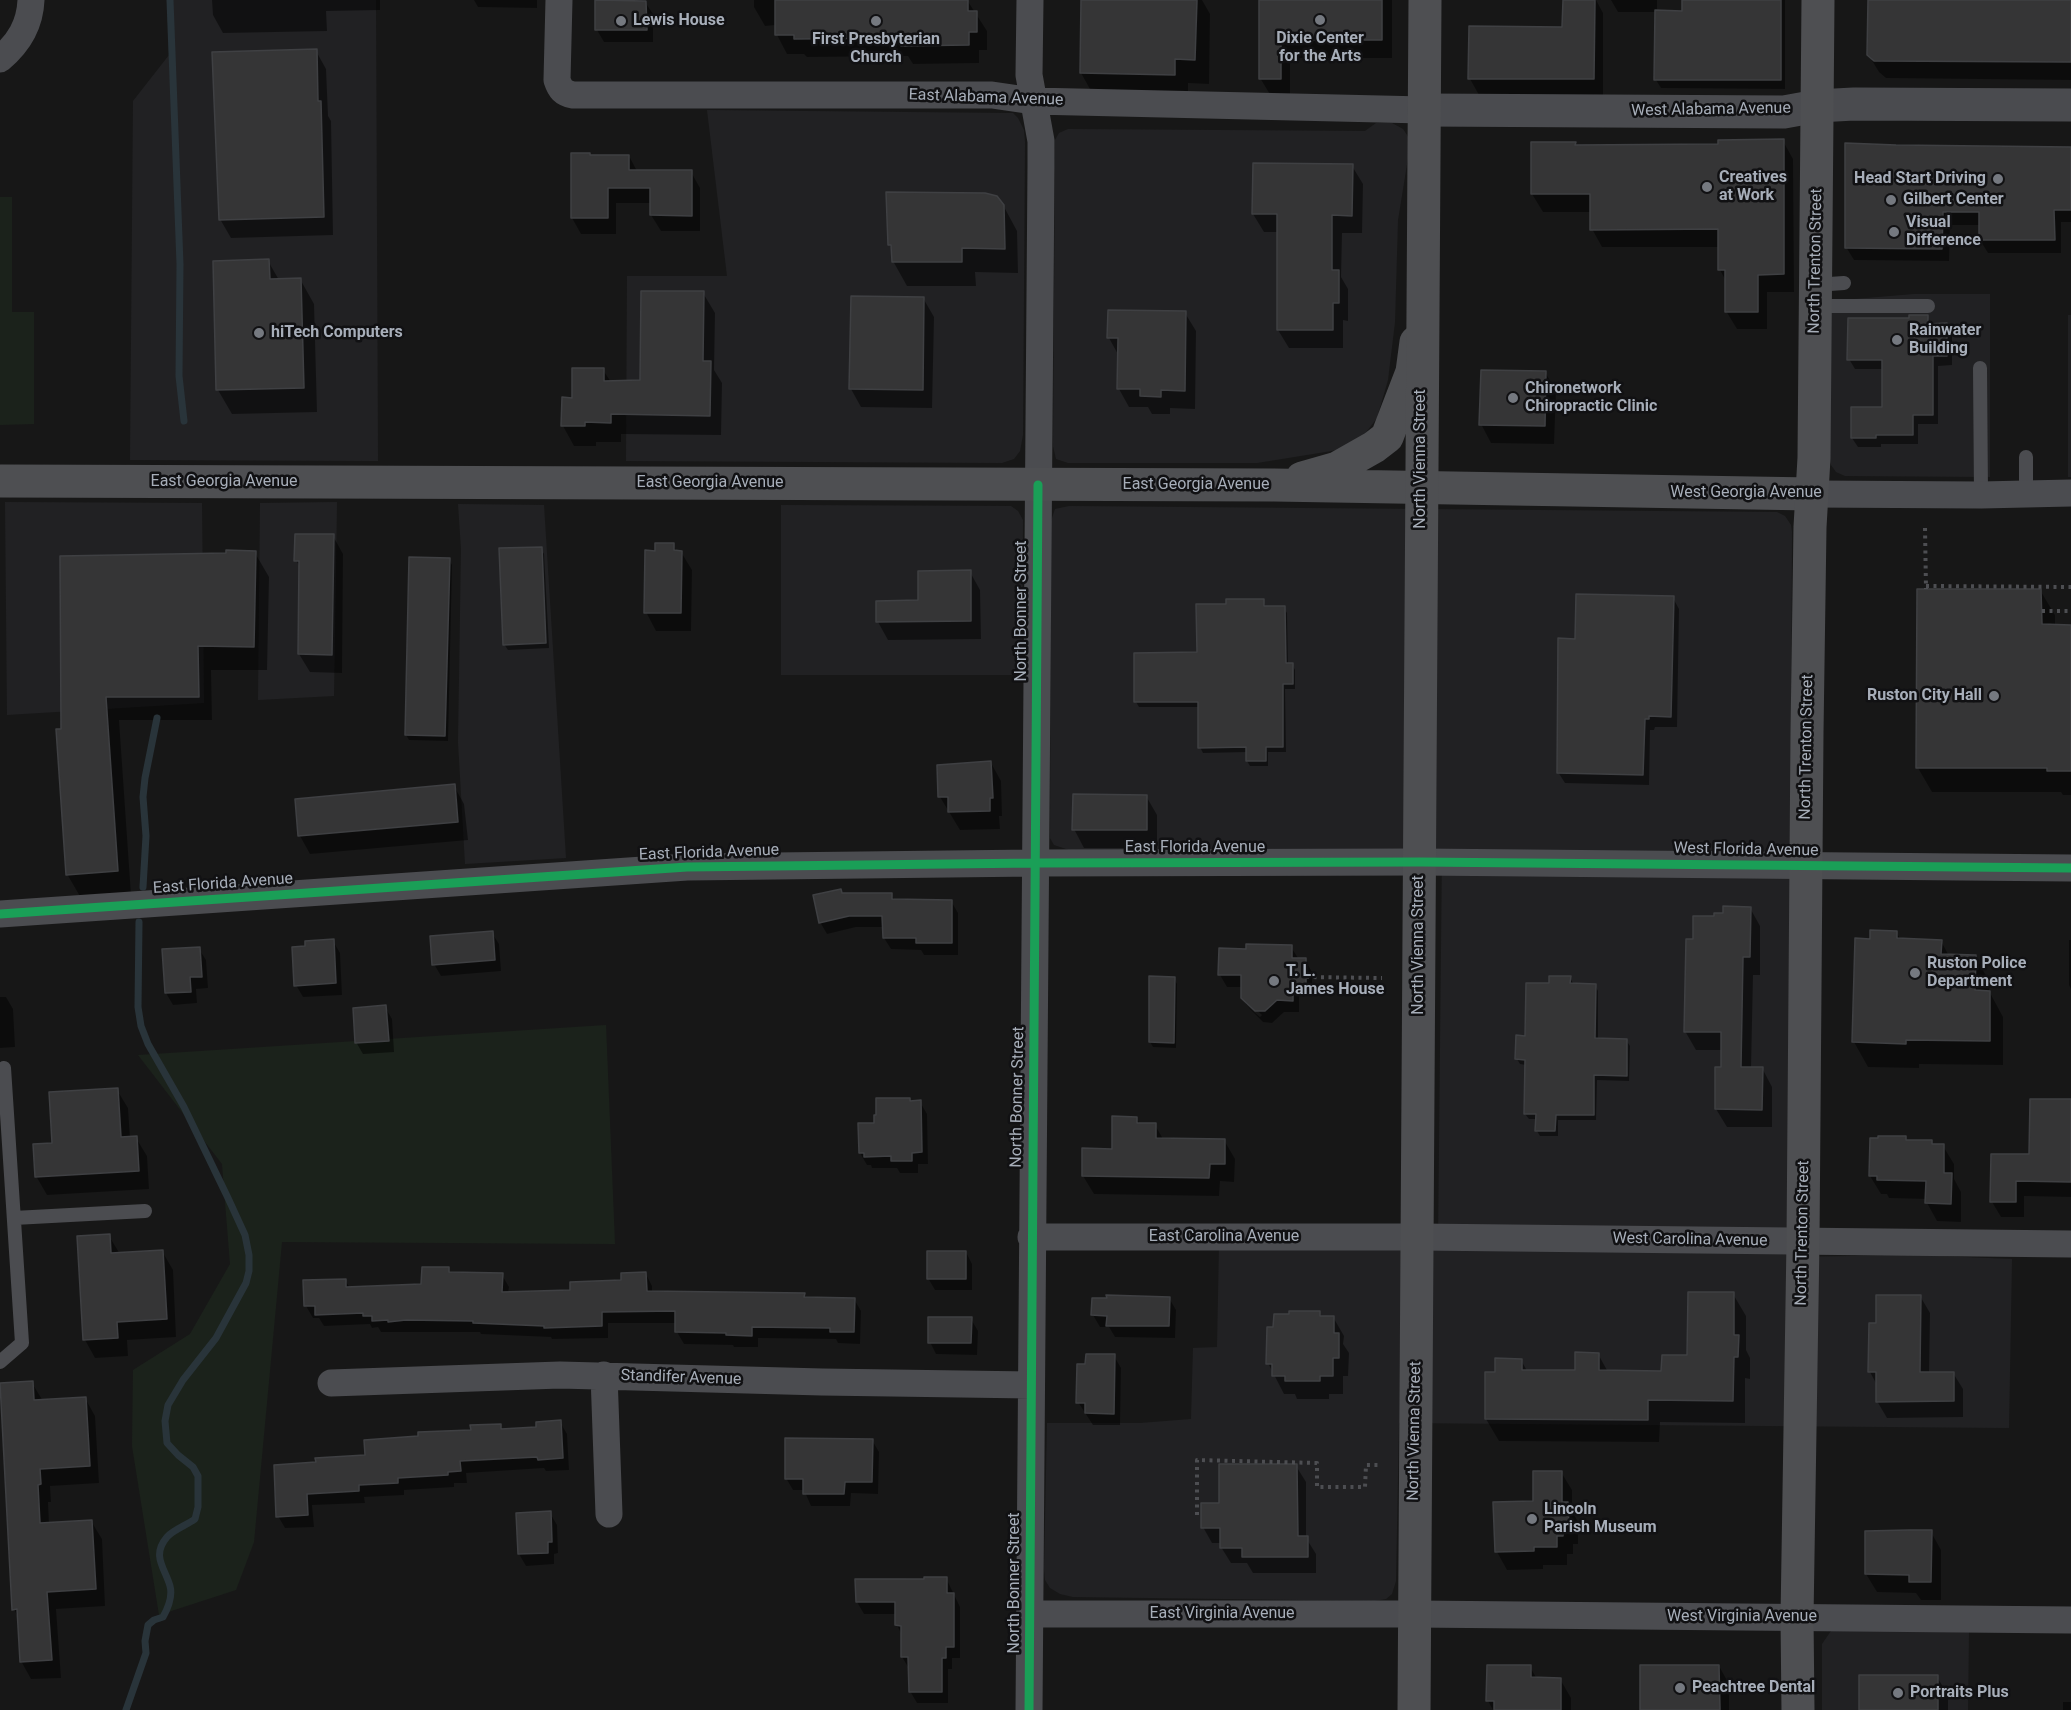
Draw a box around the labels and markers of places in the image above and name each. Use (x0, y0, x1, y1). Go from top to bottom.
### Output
place label: Lewis House (633, 11, 725, 31)
marker: Dixie Center for the Arts (1313, 13, 1327, 27)
marker: Lewis House (614, 14, 628, 28)
marker: First Presbyterian Church (869, 14, 883, 28)
place label: Dixie Center for the Arts (1276, 29, 1364, 67)
place label: First Presbyterian Church (812, 30, 940, 68)
place label: Creatives at Work (1719, 168, 1787, 206)
place label: Head Start Driving (1854, 169, 1986, 189)
marker: Head Start Driving (1991, 172, 2005, 186)
marker: Creatives at Work (1700, 180, 1714, 194)
place label: Gilbert Center (1903, 190, 2004, 210)
marker: Gilbert Center (1884, 193, 1898, 207)
place label: Visual Difference (1906, 213, 1981, 251)
marker: Visual Difference (1887, 225, 1901, 239)
place label: Rainwater Building (1909, 321, 1981, 359)
place label: hiTech Computers (271, 323, 403, 343)
marker: hiTech Computers (252, 326, 266, 340)
marker: Rainwater Building (1890, 333, 1904, 347)
place label: Chironetwork Chiropractic Clinic (1525, 379, 1657, 417)
marker: Chironetwork Chiropractic Clinic (1506, 391, 1520, 405)
place label: Ruston City Hall (1867, 686, 1982, 706)
marker: Ruston City Hall (1987, 689, 2001, 703)
place label: Ruston Police Department (1927, 954, 2026, 992)
place label: T. L. James House (1286, 962, 1384, 1000)
marker: Ruston Police Department (1908, 966, 1922, 980)
marker: T. L. James House (1267, 974, 1281, 988)
place label: Lincoln Parish Museum (1544, 1500, 1657, 1538)
marker: Lincoln Parish Museum (1525, 1512, 1539, 1526)
place label: Peachtree Dental (1692, 1678, 1815, 1698)
marker: Peachtree Dental (1673, 1681, 1687, 1695)
place label: Portraits Plus (1910, 1683, 2009, 1703)
marker: Portraits Plus (1891, 1686, 1905, 1700)

